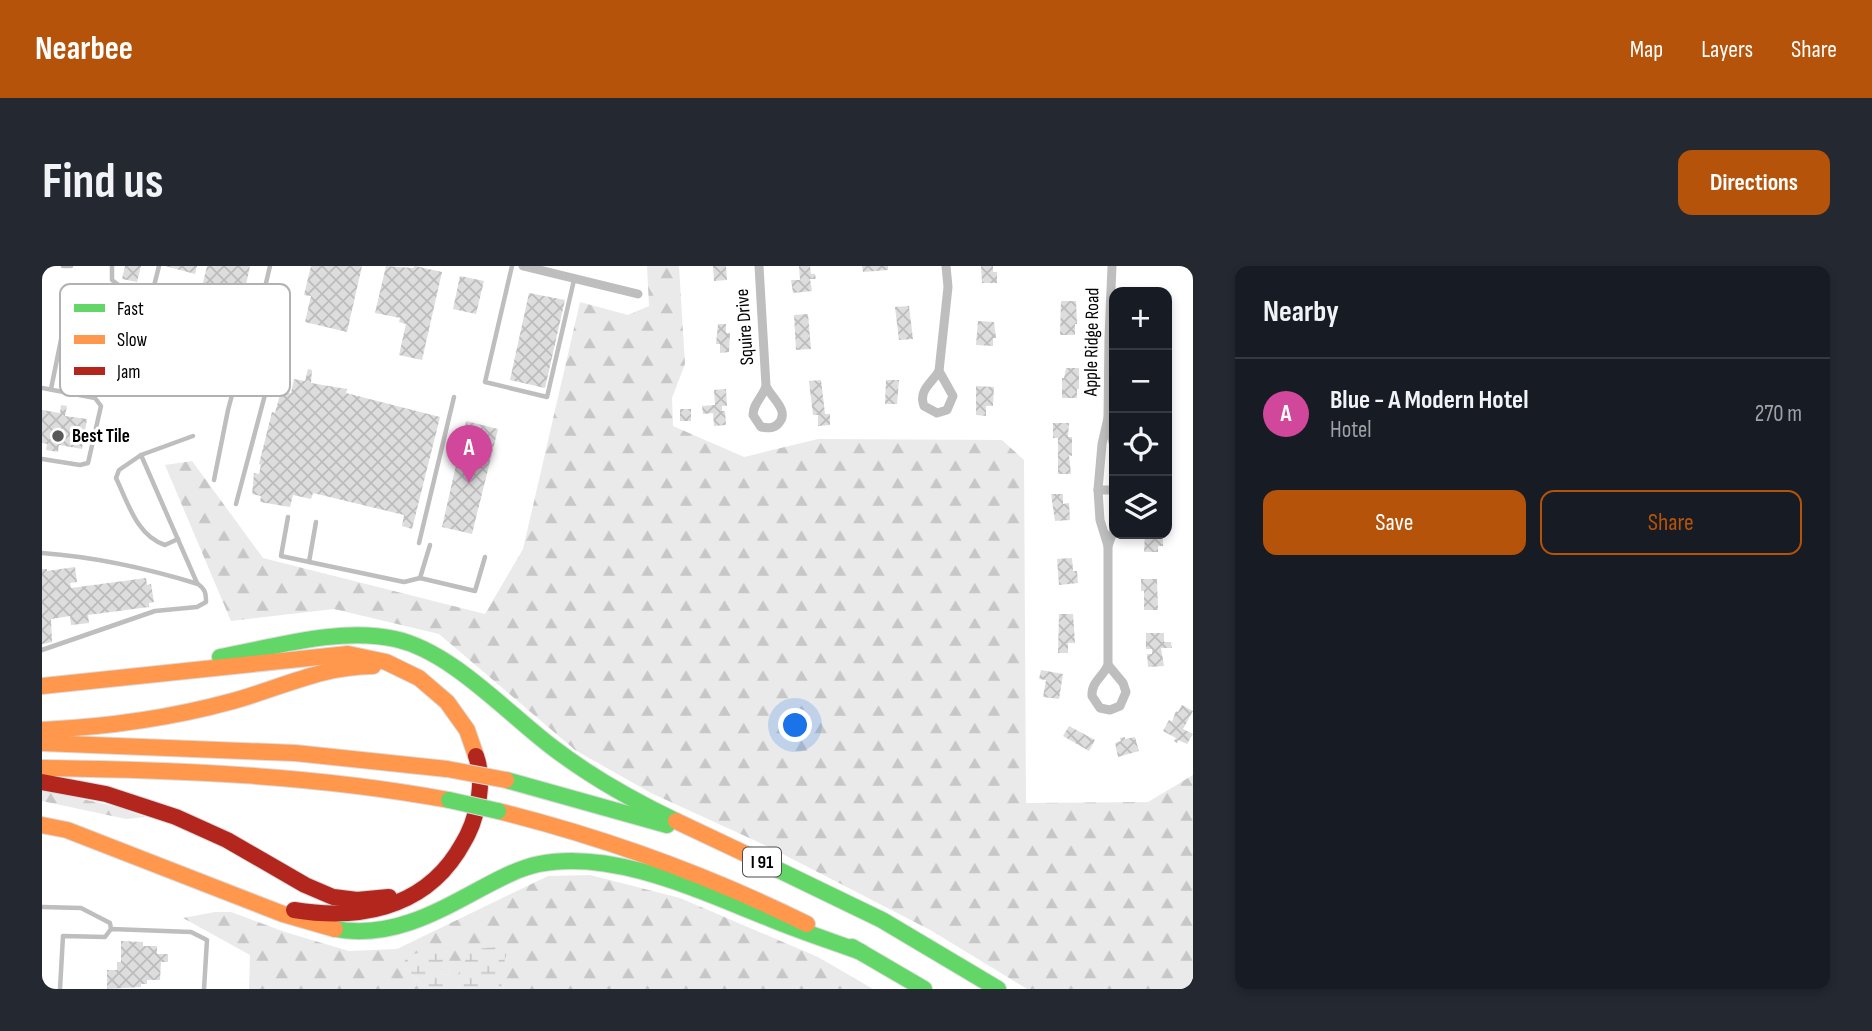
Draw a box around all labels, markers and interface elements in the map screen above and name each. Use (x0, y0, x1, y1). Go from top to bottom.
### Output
text: Nearbee (35, 29, 133, 69)
text: Map (1630, 35, 1663, 64)
text: Layers (1701, 35, 1753, 64)
text: Share (1791, 35, 1837, 64)
button: Directions (1678, 150, 1830, 215)
text: Find us (42, 153, 164, 212)
legend (60, 284, 290, 396)
map controls (1109, 287, 1172, 539)
button: + (1109, 287, 1172, 350)
street label: Squire Drive (731, 288, 759, 366)
street label: Apple Ridge Road (1080, 288, 1104, 397)
text: Nearby (1263, 294, 1339, 330)
text: Fast (117, 298, 144, 321)
text: Slow (117, 329, 147, 352)
button: − (1109, 350, 1172, 413)
text: Jam (116, 361, 140, 384)
text: Blue - A Modern Hotel (1330, 385, 1529, 416)
text: A (1281, 400, 1291, 428)
text: 270 m (1755, 400, 1802, 428)
button: locate (1109, 413, 1172, 476)
text: Hotel (1330, 416, 1372, 444)
place label: Best Tile (72, 425, 130, 448)
pin: A (446, 425, 492, 483)
marker: Best Tile (50, 428, 66, 444)
button: layers (1109, 476, 1172, 539)
button: Save (1263, 490, 1526, 555)
button: Share (1540, 490, 1802, 555)
your location (778, 708, 812, 742)
road number: I 91 (743, 848, 781, 876)

